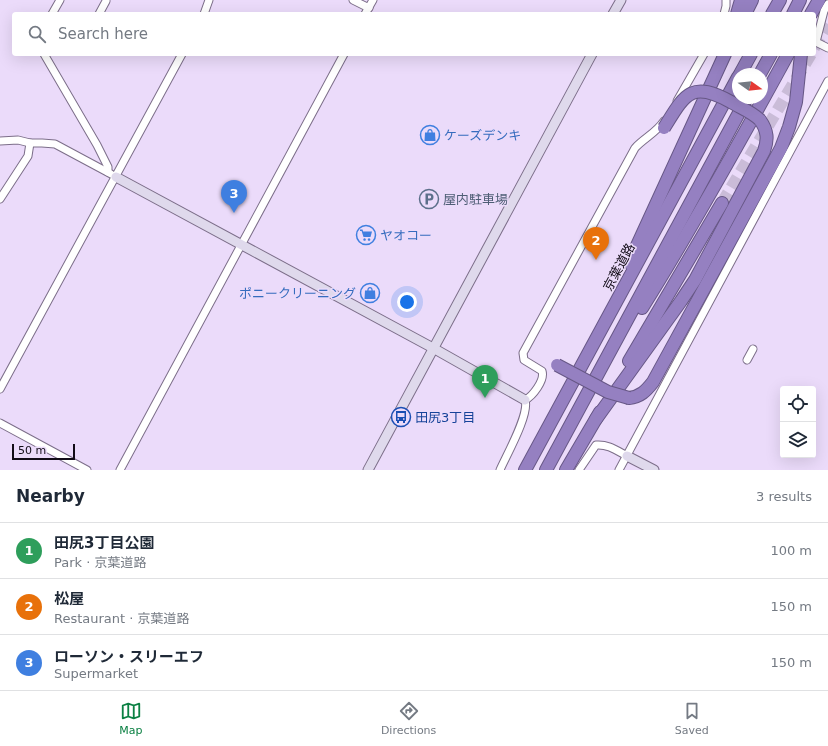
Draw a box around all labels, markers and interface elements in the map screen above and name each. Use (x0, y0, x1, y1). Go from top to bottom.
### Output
search box (12, 12, 816, 56)
icon: search (26, 23, 48, 45)
text: Search here (58, 25, 148, 43)
north arrow (732, 68, 768, 104)
shop icon: ケーズデンキ (419, 124, 441, 146)
place label: ケーズデンキ (444, 128, 521, 143)
pin: 3 (221, 180, 247, 213)
parking icon: 屋内駐車場 (418, 188, 440, 210)
place label: 屋内駐車場 (443, 192, 508, 207)
supermarket icon: ヤオコー (355, 224, 377, 246)
pin: 2 (583, 227, 609, 260)
place label: ヤオコー (380, 228, 432, 243)
street label: 京葉道路 (600, 241, 638, 293)
shop icon: ポニークリーニング (359, 282, 381, 304)
place label: ポニークリーニング (239, 286, 356, 301)
your location (397, 292, 417, 312)
pin: 1 (472, 365, 498, 398)
map controls (780, 386, 816, 458)
button: locate (780, 386, 816, 422)
bus stop icon: 田尻3丁目 (390, 406, 412, 428)
place label: 田尻3丁目 (415, 410, 475, 425)
button: layers (780, 422, 816, 458)
scale bar (12, 442, 75, 461)
text: 50 m (18, 444, 46, 457)
text: Nearby (16, 486, 85, 506)
text: 3 results (756, 489, 812, 504)
text: 田尻3丁目公園 (54, 534, 154, 552)
text: 1 (24, 543, 34, 558)
text: 100 m (770, 543, 812, 558)
text: Park · 京葉道路 (54, 555, 147, 570)
text: 松屋 (54, 590, 84, 608)
text: 2 (24, 599, 34, 614)
text: 150 m (770, 599, 812, 614)
text: Restaurant · 京葉道路 (54, 611, 190, 626)
text: ローソン・スリーエフ (54, 648, 204, 666)
text: 3 (24, 655, 34, 670)
text: 150 m (770, 655, 812, 670)
text: Supermarket (54, 666, 138, 681)
tab: Map (119, 700, 142, 737)
tab: Directions (381, 700, 436, 737)
tab: Saved (675, 700, 709, 737)

